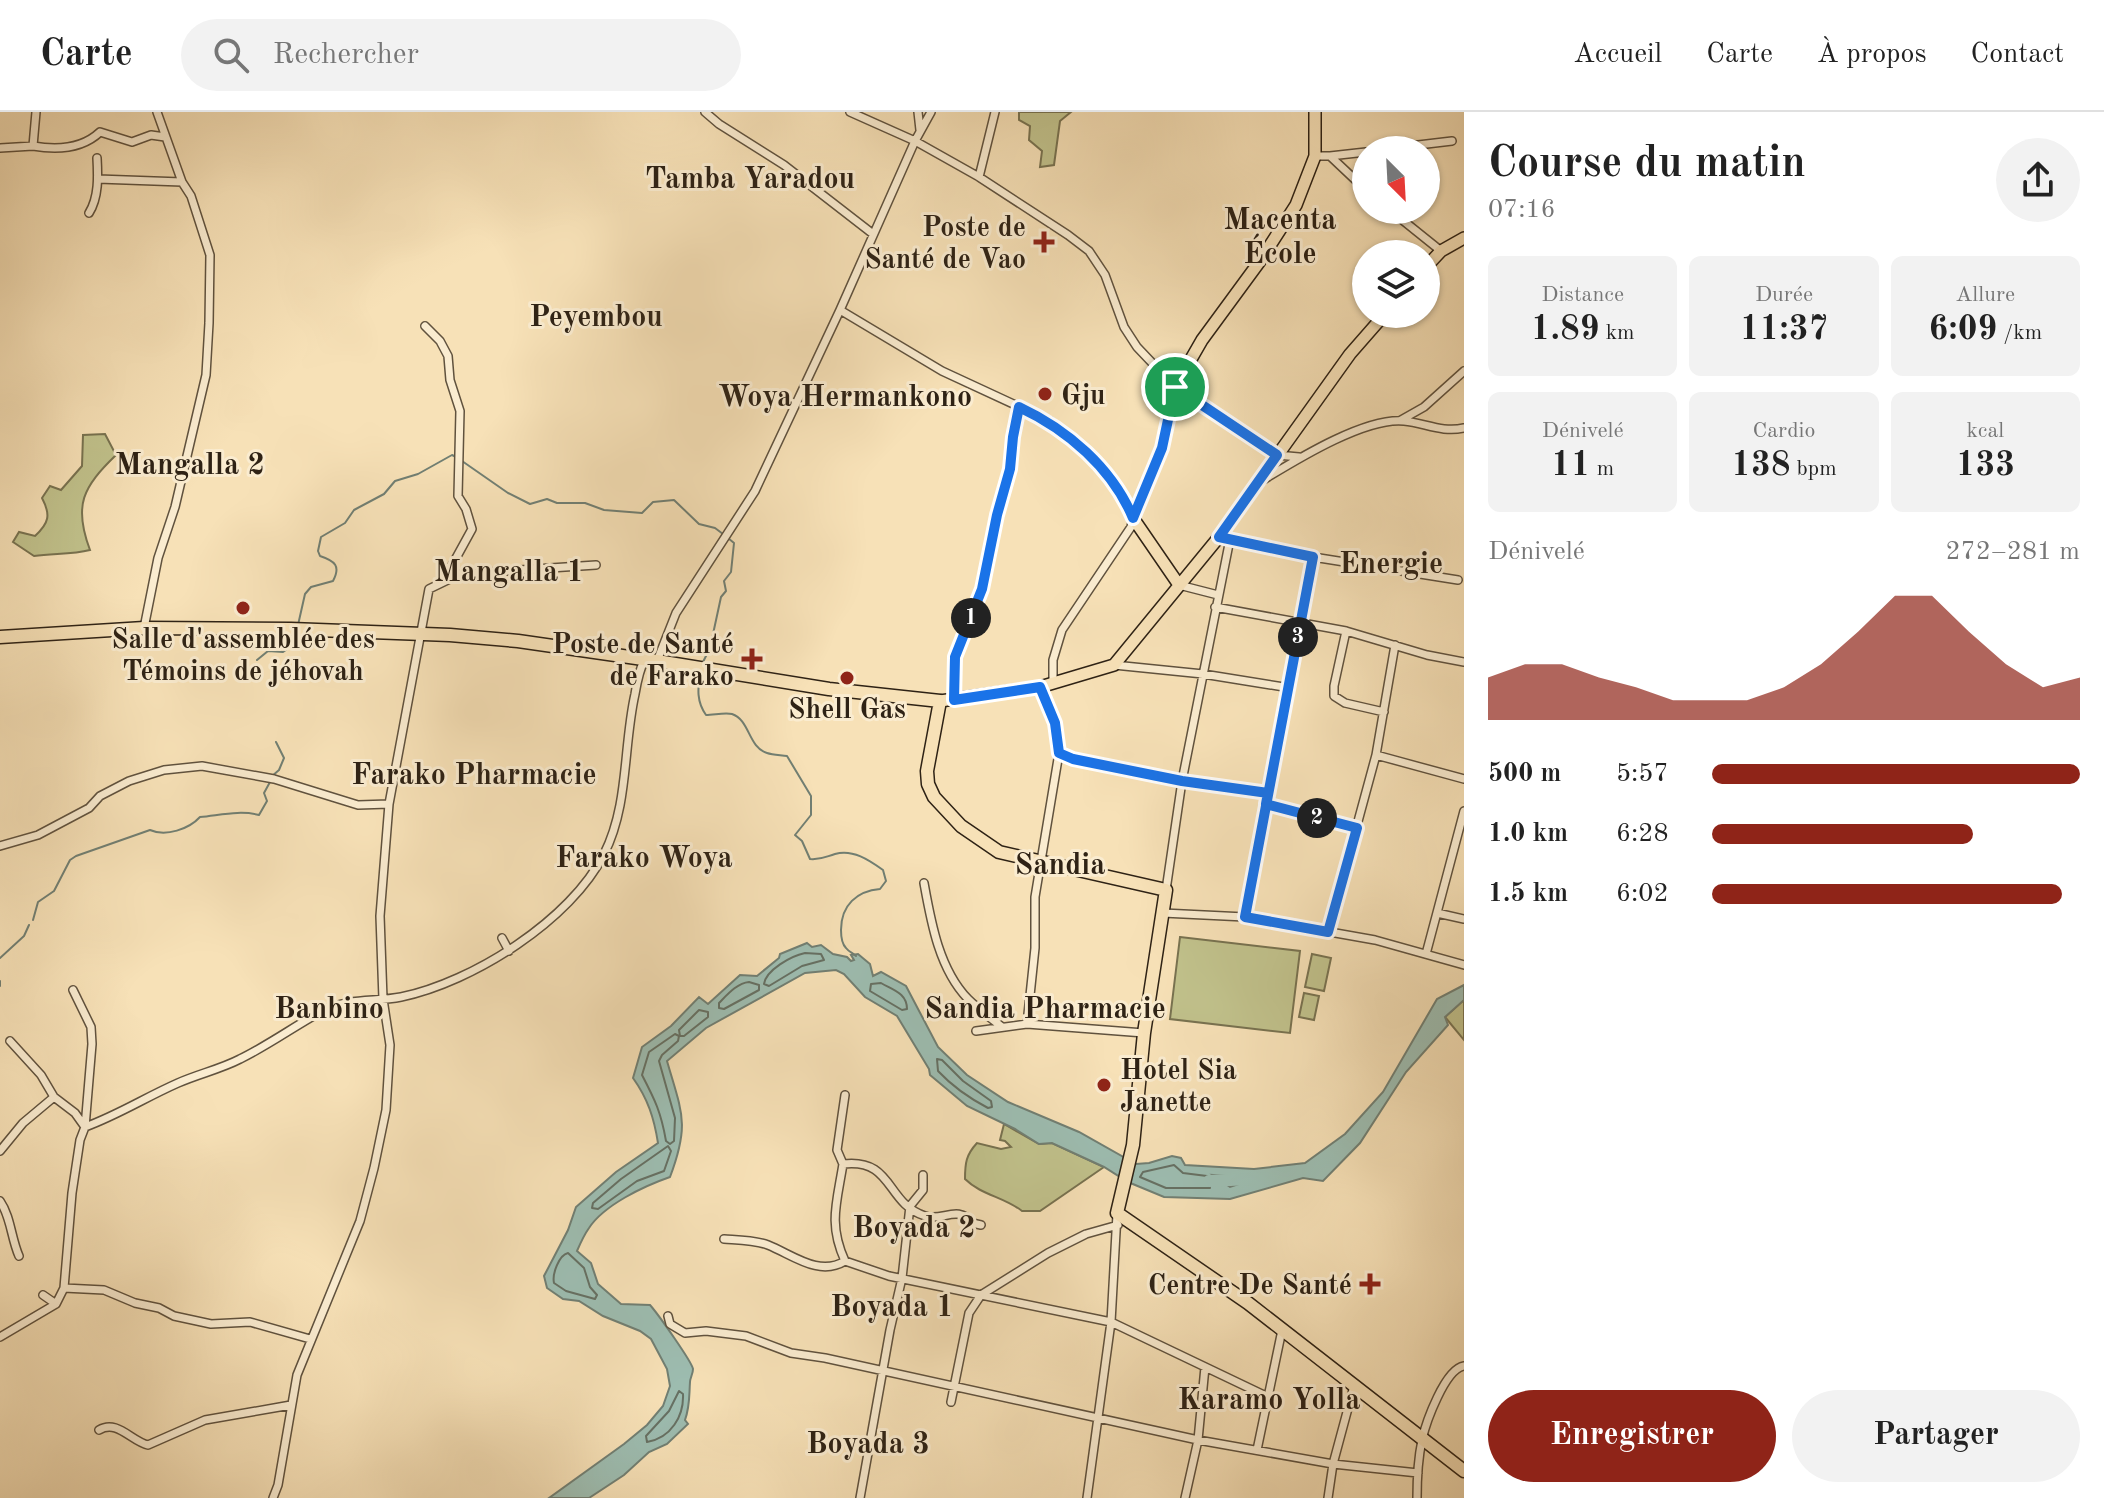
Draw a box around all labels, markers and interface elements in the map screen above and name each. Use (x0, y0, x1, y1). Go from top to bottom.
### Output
search box (181, 19, 741, 91)
icon: search (209, 33, 253, 77)
text: Carte (40, 36, 133, 74)
text: Rechercher (273, 40, 419, 70)
text: Accueil (1573, 41, 1662, 69)
text: Carte (1706, 41, 1773, 69)
text: À propos (1817, 41, 1927, 69)
text: Contact (1971, 41, 2064, 69)
north arrow (1352, 136, 1440, 224)
map controls (1352, 136, 1440, 328)
button: share (1996, 138, 2080, 222)
text: Course du matin (1488, 142, 1806, 186)
district label: Tamba Yaradou (645, 165, 855, 195)
text: 07:16 (1488, 197, 1556, 223)
district label: Macenta École (1224, 206, 1336, 270)
place label: Poste de Santé de Vao (864, 215, 1026, 275)
marker: Poste de Santé de Vao (1033, 231, 1055, 253)
button: layers (1352, 240, 1440, 328)
text: Distance (1541, 284, 1624, 306)
text: Durée (1755, 284, 1813, 306)
text: Allure (1956, 284, 2015, 306)
district label: Peyembou (529, 303, 663, 333)
text: 1.89 (1531, 313, 1599, 347)
text: 11:37 (1740, 313, 1828, 347)
text: 6:09 (1928, 313, 1997, 347)
text: km (1599, 322, 1635, 344)
text: /km (1997, 322, 2042, 344)
pin (1141, 353, 1209, 421)
icon: arrive (1153, 365, 1197, 409)
district label: Woya Hermankono (718, 383, 972, 413)
place label: Gju (1061, 383, 1106, 411)
marker: Gju (1036, 385, 1054, 403)
text: Dénivelé (1542, 420, 1624, 442)
text: Cardio (1753, 420, 1815, 442)
text: kcal (1966, 420, 2004, 442)
text: 11 (1551, 449, 1591, 483)
text: 138 (1731, 449, 1790, 483)
text: 133 (1956, 449, 2015, 483)
district label: Mangalla 2 (115, 451, 265, 481)
text: m (1591, 458, 1614, 480)
text: bpm (1790, 458, 1837, 480)
text: Dénivelé (1488, 539, 1585, 565)
text: 272–281 m (1945, 539, 2080, 565)
district label: Energie (1339, 550, 1443, 580)
district label: Mangalla 1 (434, 558, 584, 588)
pin: 1 (951, 598, 991, 638)
marker: Salle d'assemblée des Témoins de jéhovah (234, 599, 252, 617)
text: 1 (965, 607, 977, 629)
pin: 3 (1278, 617, 1318, 657)
text: 3 (1292, 626, 1304, 648)
place label: Salle d'assemblée des Témoins de jéhovah (111, 627, 375, 687)
place label: Poste de Santé de Farako (552, 632, 734, 692)
marker: Poste de Santé de Farako (741, 648, 763, 670)
marker: Shell Gas (838, 669, 856, 687)
place label: Shell Gas (788, 697, 906, 725)
district label: Farako Pharmacie (351, 761, 597, 791)
text: 500 m (1488, 761, 1561, 787)
text: 5:57 (1616, 761, 1669, 787)
pin: 2 (1297, 798, 1337, 838)
text: 2 (1311, 807, 1323, 829)
text: 1.0 km (1488, 821, 1568, 847)
text: 6:28 (1616, 821, 1669, 847)
district label: Farako Woya (555, 844, 733, 874)
district label: Sandia (1015, 851, 1105, 881)
text: 1.5 km (1488, 881, 1568, 907)
text: 6:02 (1616, 881, 1669, 907)
district label: Banbino (274, 995, 384, 1025)
district label: Sandia Pharmacie (924, 995, 1166, 1025)
place label: Hotel Sia Janette (1120, 1058, 1237, 1118)
marker: Hotel Sia Janette (1095, 1076, 1113, 1094)
district label: Boyada 2 (852, 1214, 976, 1244)
place label: Centre De Santé (1148, 1273, 1352, 1301)
marker: Centre De Santé (1359, 1273, 1381, 1295)
district label: Boyada 1 (830, 1293, 954, 1323)
district label: Karamo Yolla (1178, 1386, 1360, 1416)
button: Enregistrer (1488, 1390, 1776, 1482)
button: Partager (1792, 1390, 2080, 1482)
district label: Boyada 3 (806, 1430, 930, 1460)

